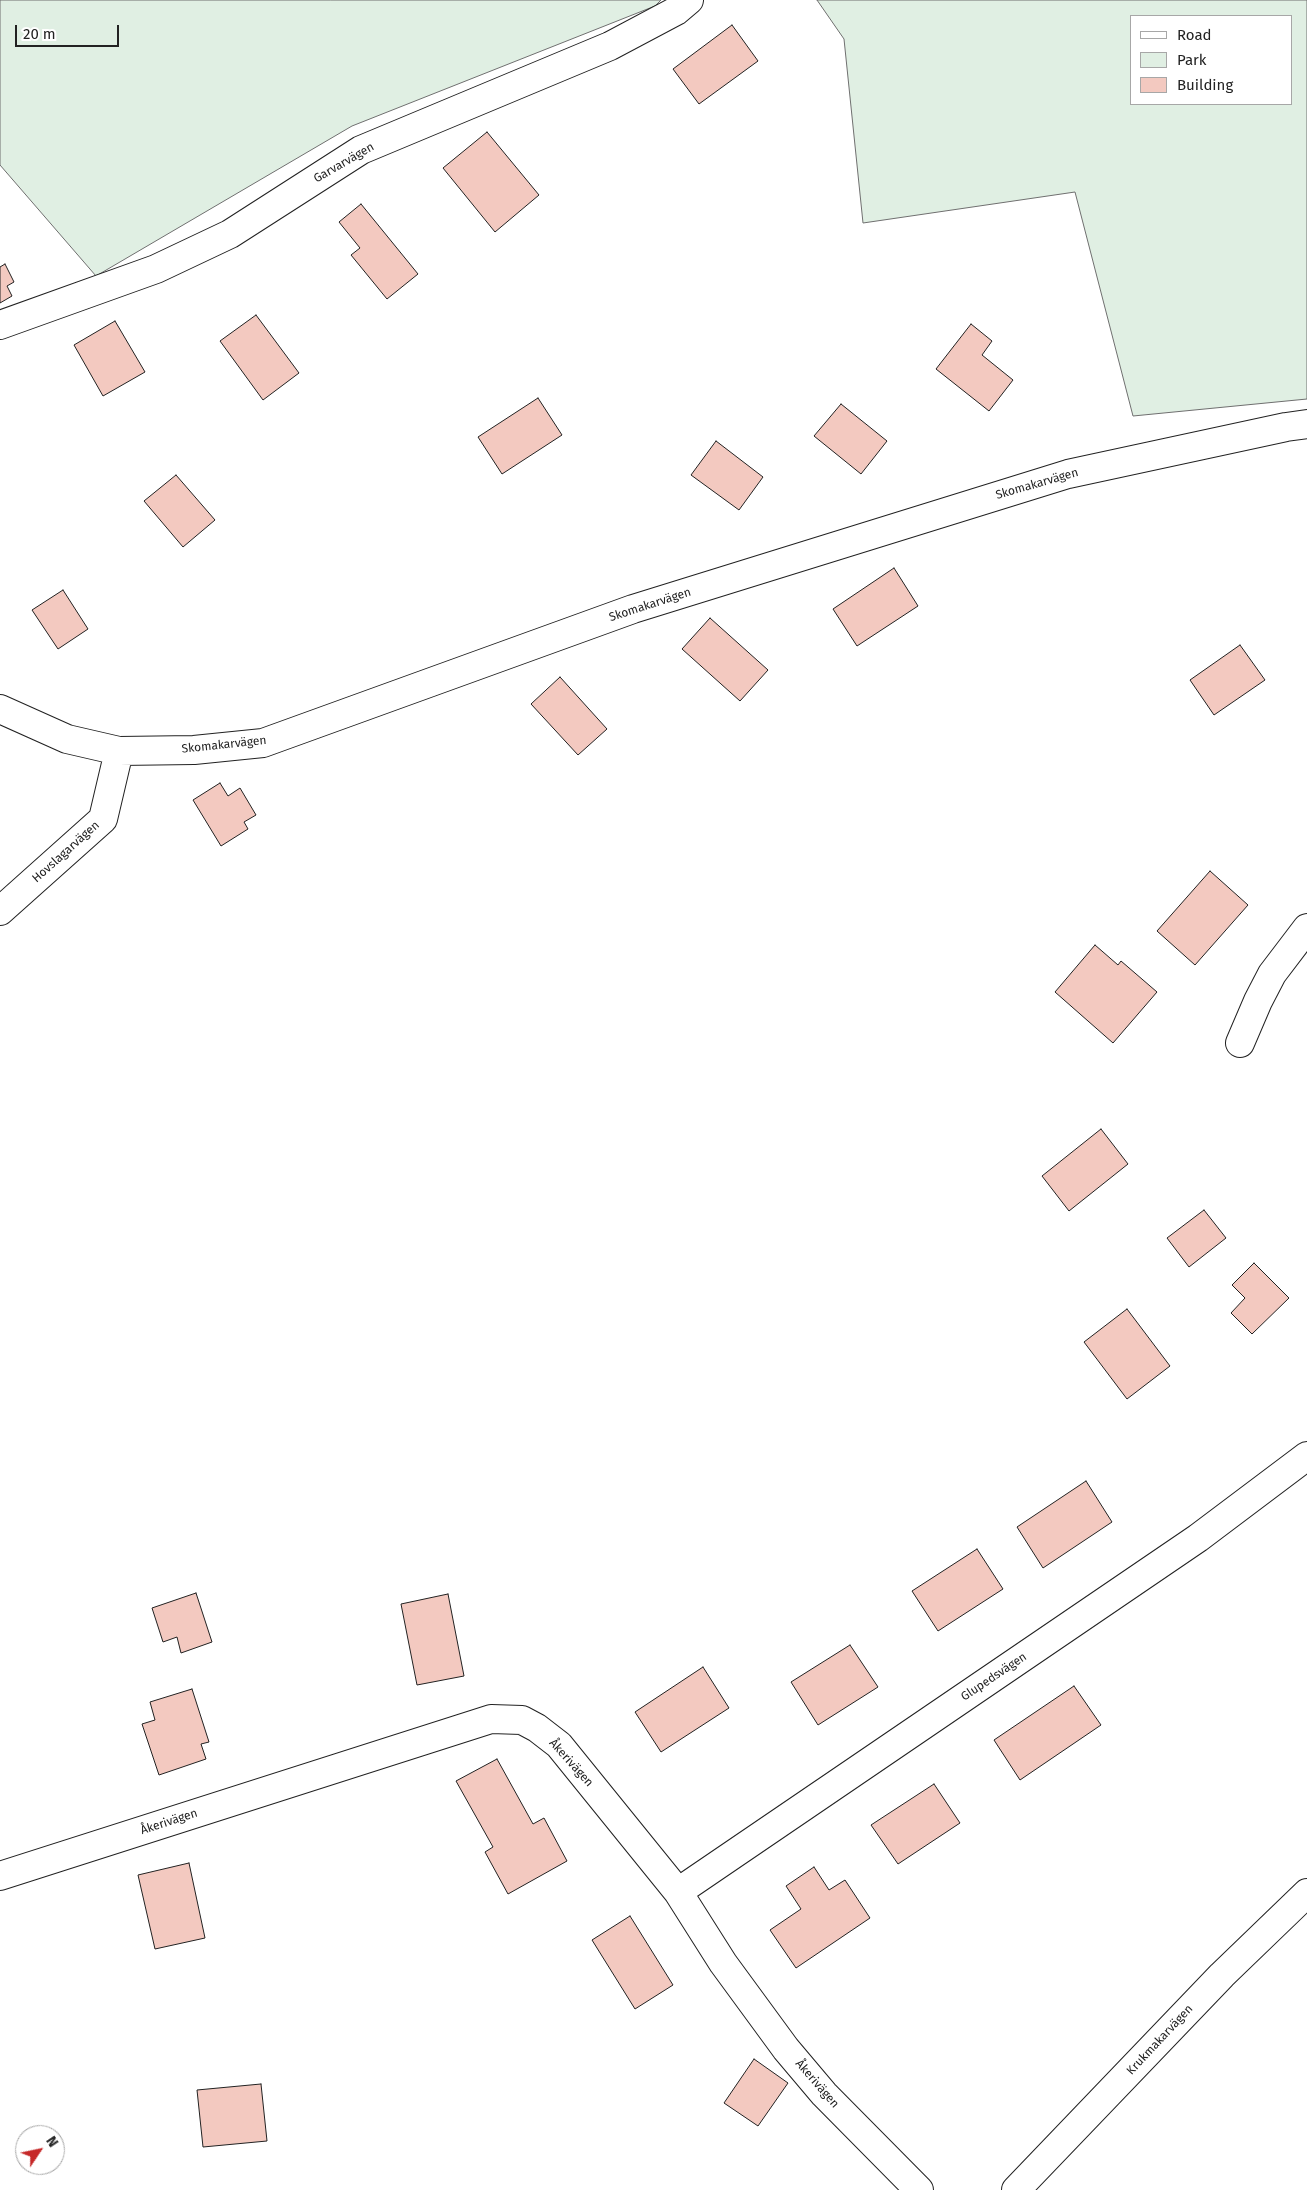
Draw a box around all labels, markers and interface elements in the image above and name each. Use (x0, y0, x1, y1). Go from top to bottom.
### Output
scale bar (18, 15, 121, 47)
legend (1130, 15, 1292, 105)
text: 20 m (23, 25, 56, 43)
text: Road (1177, 26, 1212, 44)
text: Park (1177, 51, 1207, 69)
text: Building (1177, 76, 1233, 94)
street label: Garvarvägen (311, 140, 377, 186)
street label: Skomakarvägen (994, 465, 1080, 503)
street label: Skomakarvägen (607, 585, 693, 625)
street label: Skomakarvägen (181, 733, 267, 757)
street label: Hovslagarvägen (29, 818, 103, 886)
street label: Glupedsvägen (958, 1650, 1030, 1704)
street label: Åkerivägen (546, 1736, 596, 1790)
street label: Åkerivägen (139, 1806, 199, 1838)
street label: Krukmakarvägen (1124, 2002, 1196, 2078)
street label: Åkerivägen (792, 2057, 842, 2111)
north arrow (15, 2125, 65, 2175)
text: N (42, 2133, 62, 2150)

